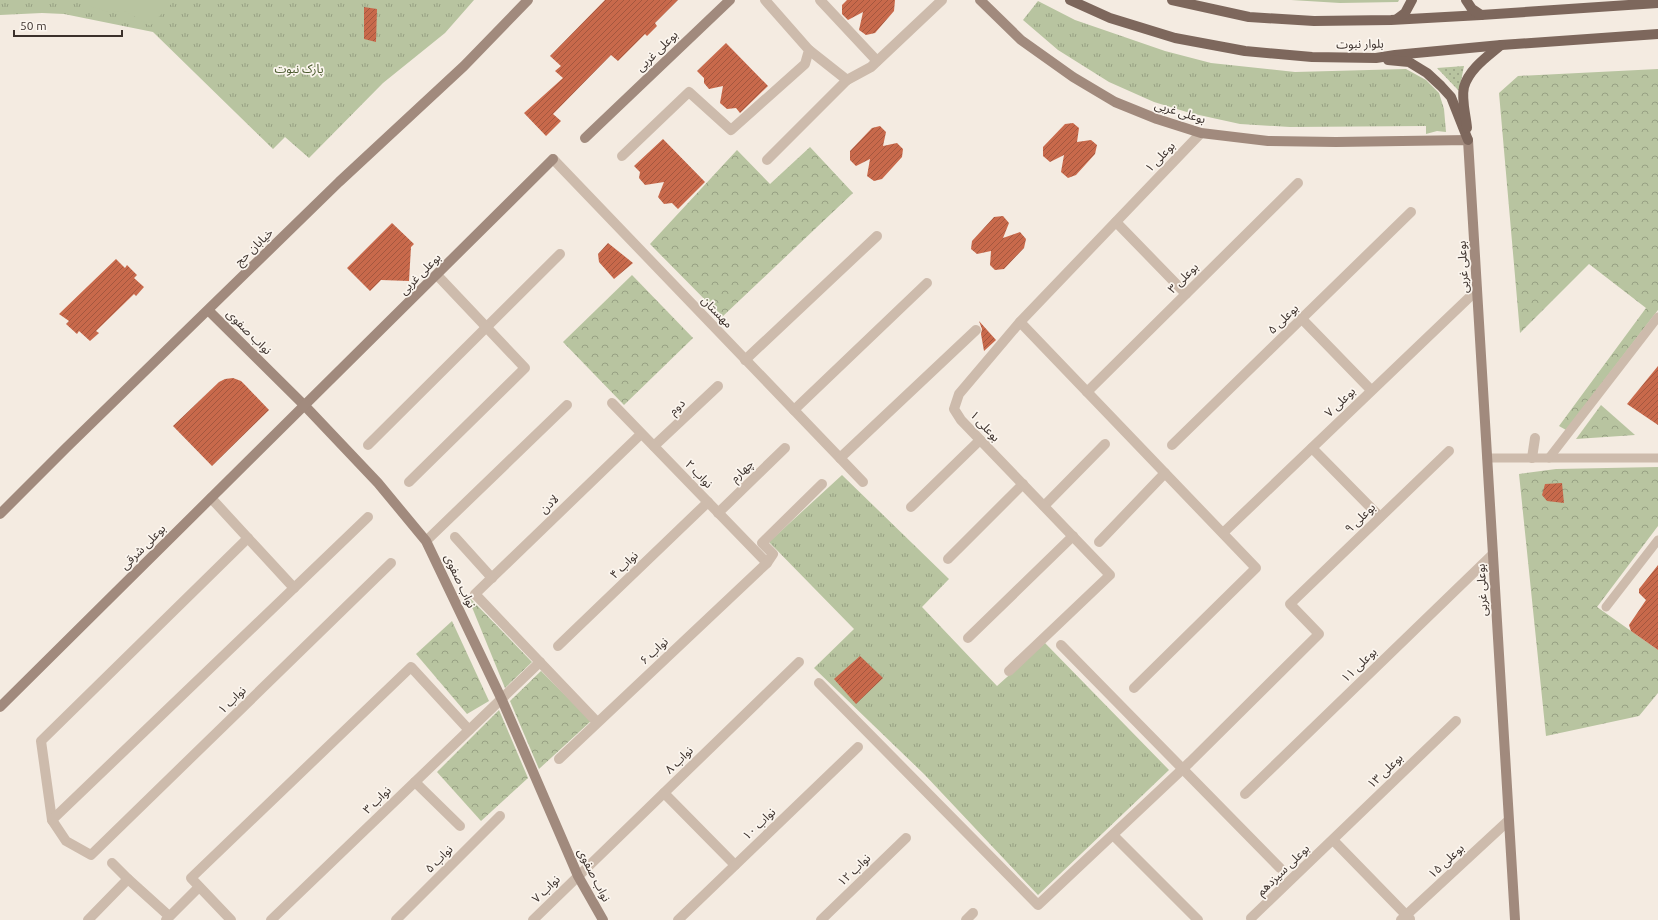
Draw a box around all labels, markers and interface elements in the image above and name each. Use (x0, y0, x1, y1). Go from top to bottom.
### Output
scale bar (14, 12, 122, 38)
text: 50 m (20, 19, 47, 32)
street label: بوعلی غربی (633, 28, 681, 74)
street label: بلوار نبوت (1336, 37, 1384, 51)
park label: پارک نبوت (274, 62, 324, 77)
street label: بوعلی غربی (1153, 98, 1207, 126)
street label: بوعلی ۱ (1142, 139, 1178, 175)
street label: خیابان حج (232, 225, 277, 270)
street label: بوعلی غربی (1455, 240, 1471, 294)
street label: بوعلی غربی (396, 250, 444, 298)
street label: بوعلی ۳ (1165, 260, 1201, 296)
street label: مهستان (698, 293, 736, 331)
street label: بوعلی ۵ (1265, 301, 1301, 337)
street label: نواب صفوی (223, 307, 274, 358)
street label: بوعلی ۷ (1322, 384, 1358, 420)
street label: دوم (666, 396, 690, 419)
street label: بوعلی ۱ (967, 408, 1003, 444)
street label: نواب ۲ (682, 457, 716, 491)
street label: چهارم (728, 457, 758, 487)
street label: لادن (537, 492, 561, 516)
street label: بوعلی ۹ (1342, 500, 1378, 536)
street label: بوعلی شرقی (118, 522, 169, 573)
street label: نواب ۴ (607, 548, 641, 582)
street label: نواب صفوی (441, 552, 479, 610)
street label: بوعلی غربی (1474, 563, 1490, 617)
street label: نواب ۶ (637, 635, 671, 668)
street label: بوعلی ۱۱ (1338, 645, 1380, 685)
street label: نواب ۱ (215, 683, 249, 717)
street label: نواب ۸ (662, 743, 696, 777)
street label: بوعلی ۱۳ (1364, 751, 1406, 791)
street label: نواب ۳ (360, 783, 394, 817)
street label: نواب ۱۰ (740, 805, 778, 843)
street label: بوعلی سیزدهم (1254, 841, 1314, 900)
street label: بوعلی ۱۵ (1425, 841, 1467, 881)
street label: نواب ۵ (422, 842, 456, 876)
street label: نواب صفوی (574, 846, 613, 904)
street label: نواب ۱۲ (835, 851, 873, 889)
street label: نواب ۷ (529, 872, 563, 906)

